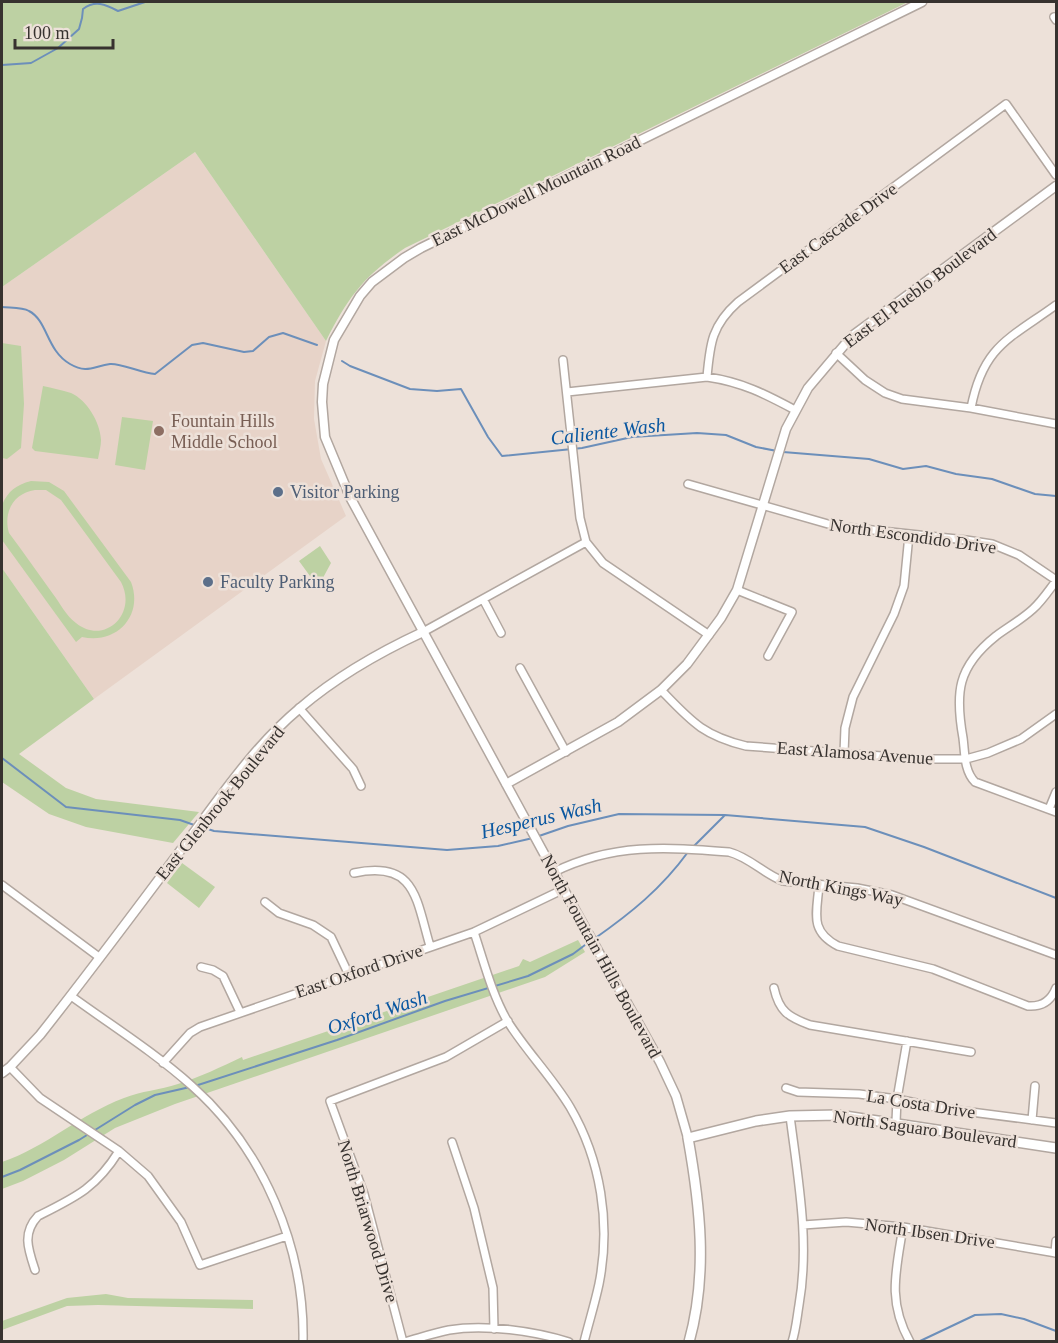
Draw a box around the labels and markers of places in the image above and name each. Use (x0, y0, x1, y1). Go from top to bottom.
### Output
place label: Fountain Hills Middle School (171, 411, 278, 452)
marker: Fountain Hills Middle School (152, 424, 166, 438)
place label: Visitor Parking (290, 482, 399, 502)
marker: Visitor Parking (271, 485, 285, 499)
place label: Faculty Parking (220, 572, 335, 592)
marker: Faculty Parking (201, 575, 215, 589)

